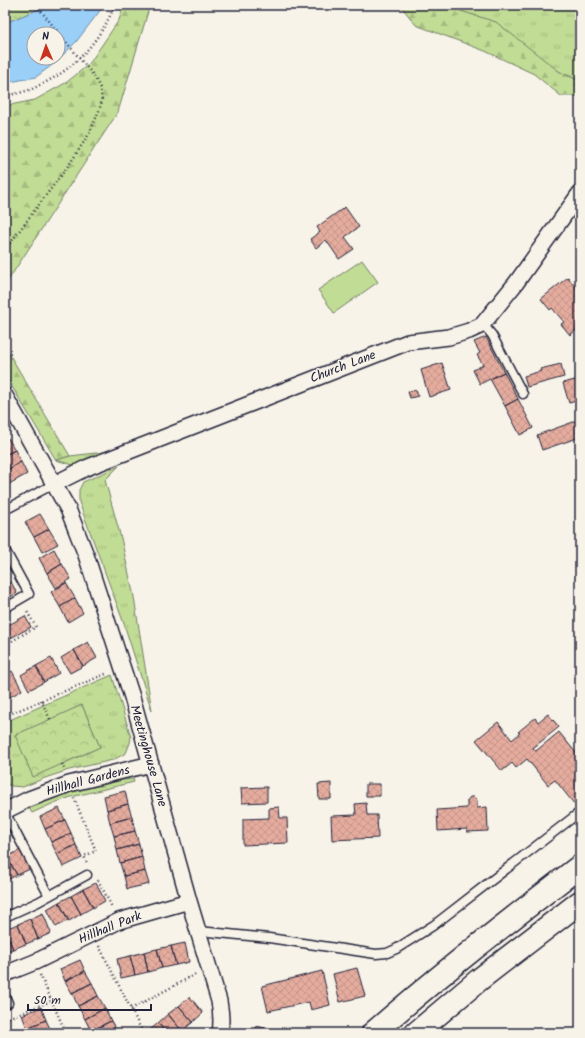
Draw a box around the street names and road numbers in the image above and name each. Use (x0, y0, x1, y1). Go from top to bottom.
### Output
street label: Church Lane (307, 345, 379, 389)
street label: Meetinghouse Lane (123, 703, 173, 809)
street label: Hillhall Gardens (44, 760, 133, 802)
street label: Hillhall Park (75, 905, 146, 950)

